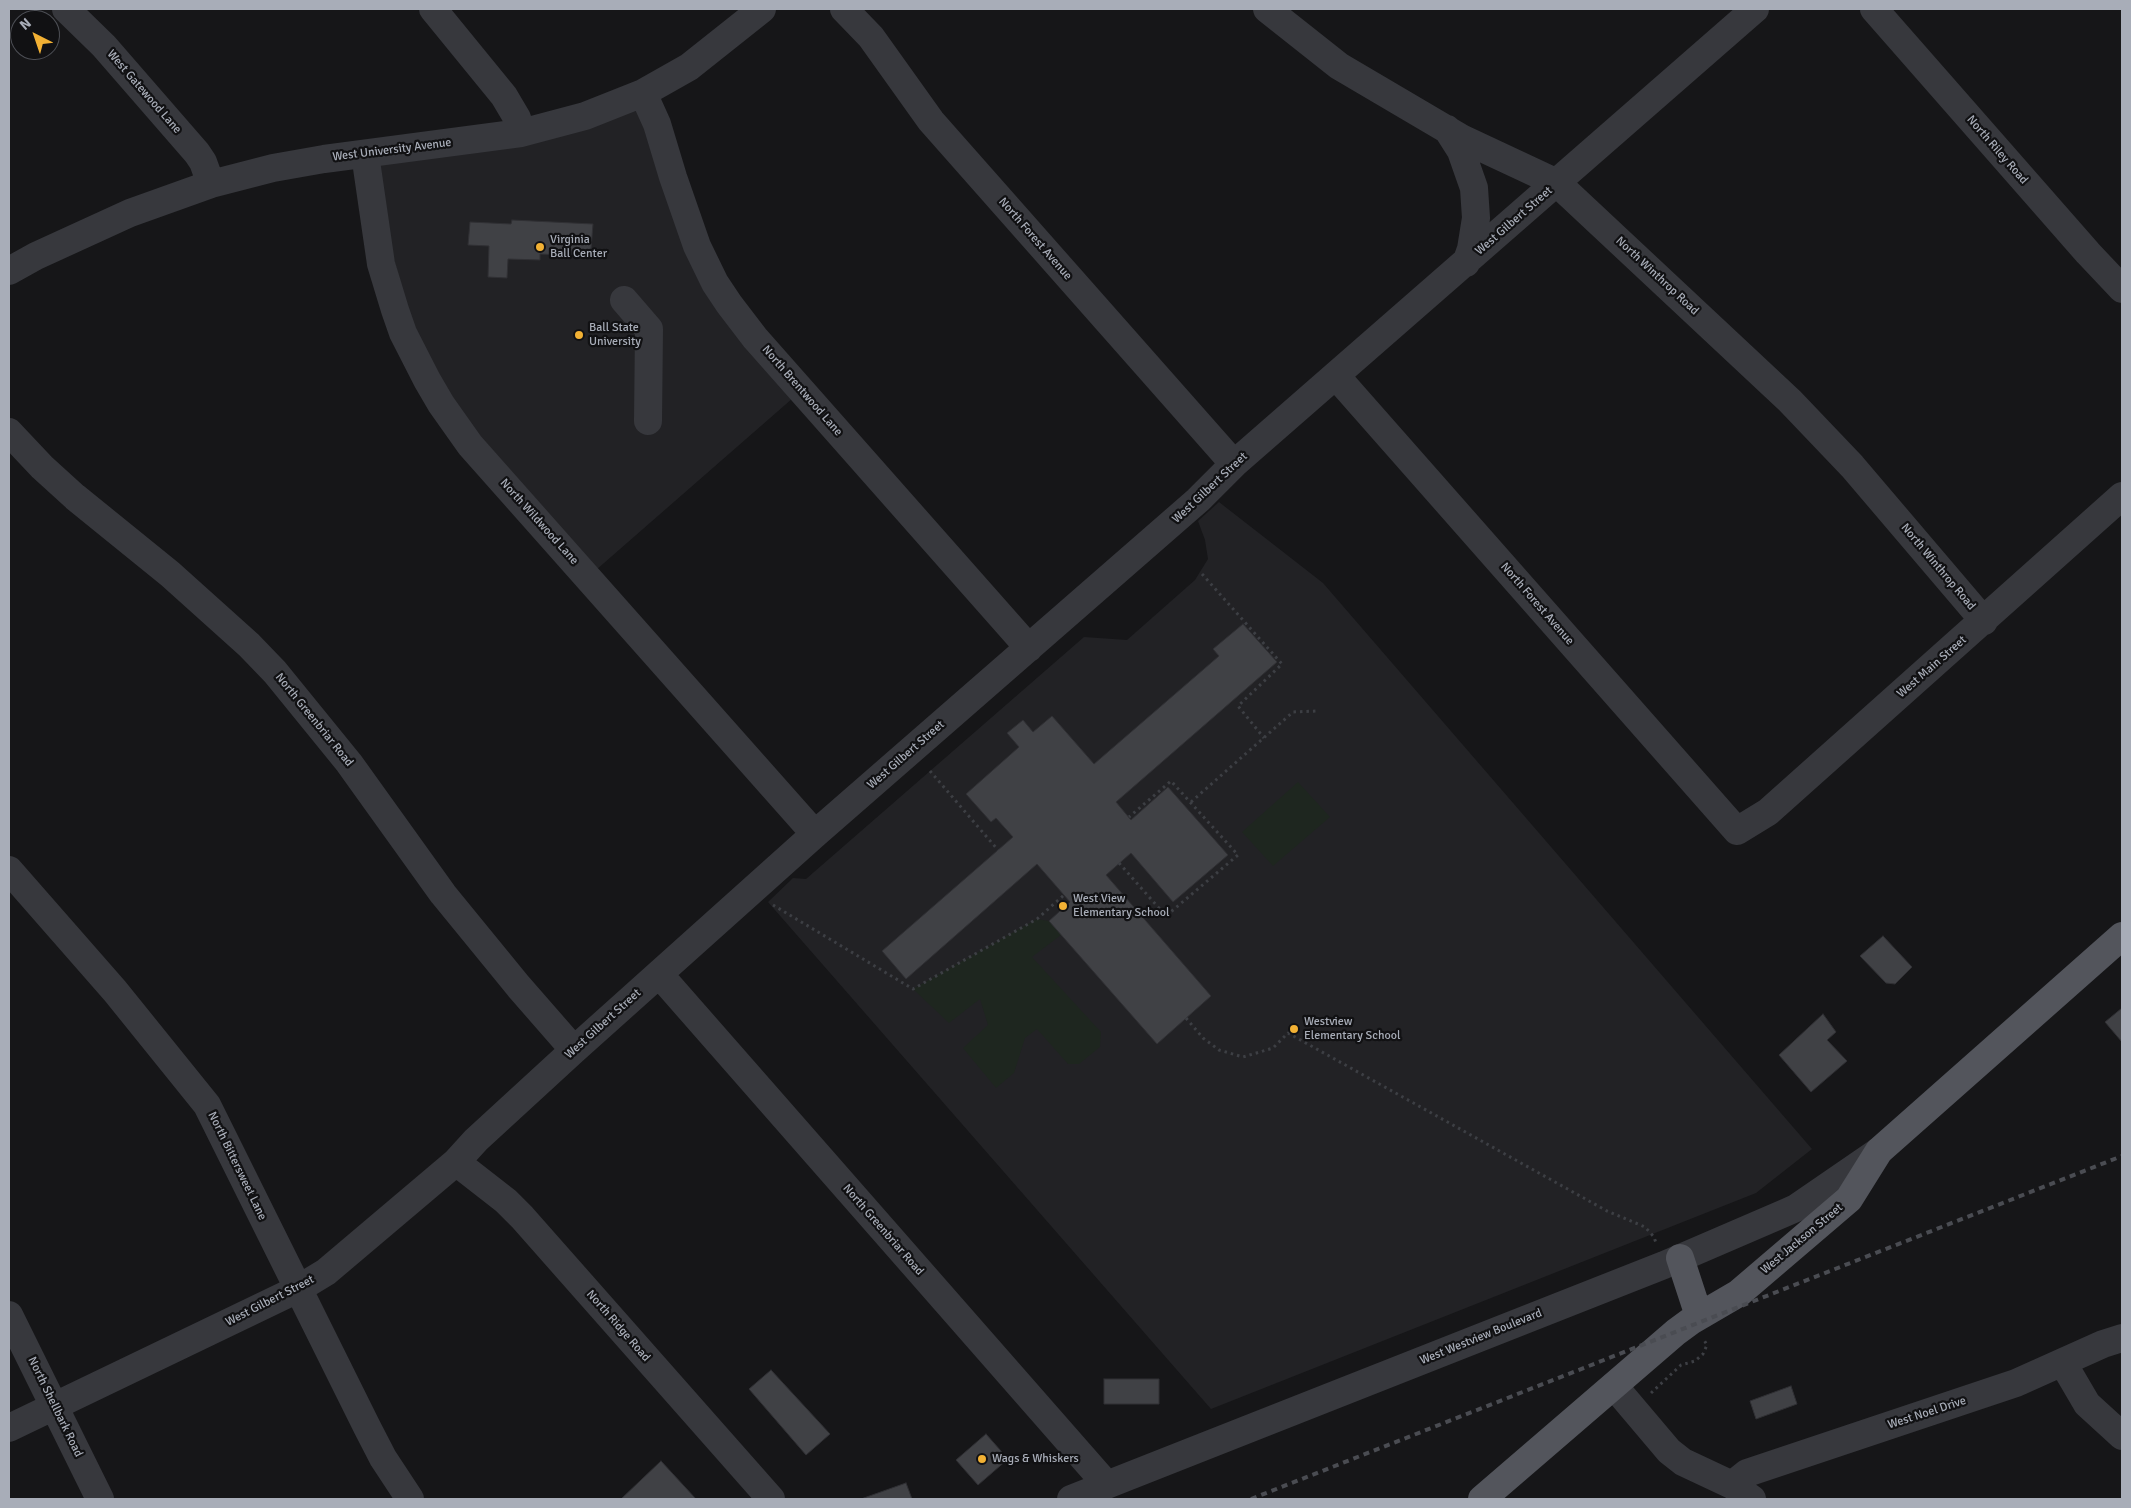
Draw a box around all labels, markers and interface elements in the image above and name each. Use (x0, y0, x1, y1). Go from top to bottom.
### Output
north arrow (10, 10, 60, 60)
text: N (16, 14, 35, 34)
street label: West Gatewood Lane (104, 47, 184, 137)
street label: North Riley Road (1963, 113, 2031, 187)
street label: West University Avenue (332, 136, 452, 164)
street label: West Gilbert Street (1473, 184, 1555, 258)
street label: North Forest Avenue (995, 195, 1075, 283)
place label: Virginia Ball Center (550, 233, 607, 261)
street label: North Winthrop Road (1612, 234, 1702, 318)
marker: Virginia Ball Center (534, 241, 546, 253)
place label: Ball State University (589, 321, 641, 349)
marker: Ball State University (573, 329, 585, 341)
street label: North Brentwood Lane (759, 343, 845, 439)
street label: West Gilbert Street (1169, 450, 1251, 526)
street label: North Wildwood Lane (497, 476, 581, 568)
street label: North Winthrop Road (1898, 521, 1978, 613)
street label: North Forest Avenue (1497, 560, 1577, 648)
street label: West Main Street (1894, 633, 1970, 701)
street label: North Greenbriar Road (272, 670, 356, 770)
street label: West Gilbert Street (865, 718, 947, 792)
place label: West View Elementary School (1073, 892, 1169, 920)
marker: West View Elementary School (1057, 900, 1069, 912)
street label: West Gilbert Street (562, 986, 644, 1062)
place label: Westview Elementary School (1304, 1015, 1400, 1043)
marker: Westview Elementary School (1288, 1023, 1300, 1035)
street label: North Bittersweet Lane (204, 1109, 270, 1223)
street label: North Greenbriar Road (840, 1182, 926, 1278)
street label: West Jackson Street (1758, 1201, 1846, 1277)
street label: West Gilbert Street (223, 1272, 317, 1330)
street label: North Ridge Road (583, 1287, 653, 1365)
street label: West Westview Boulevard (1418, 1306, 1544, 1368)
street label: North Shellbark Road (24, 1355, 86, 1459)
street label: West Noel Drive (1886, 1394, 1968, 1432)
place label: Wags & Whiskers (992, 1452, 1079, 1466)
marker: Wags & Whiskers (976, 1453, 988, 1465)

